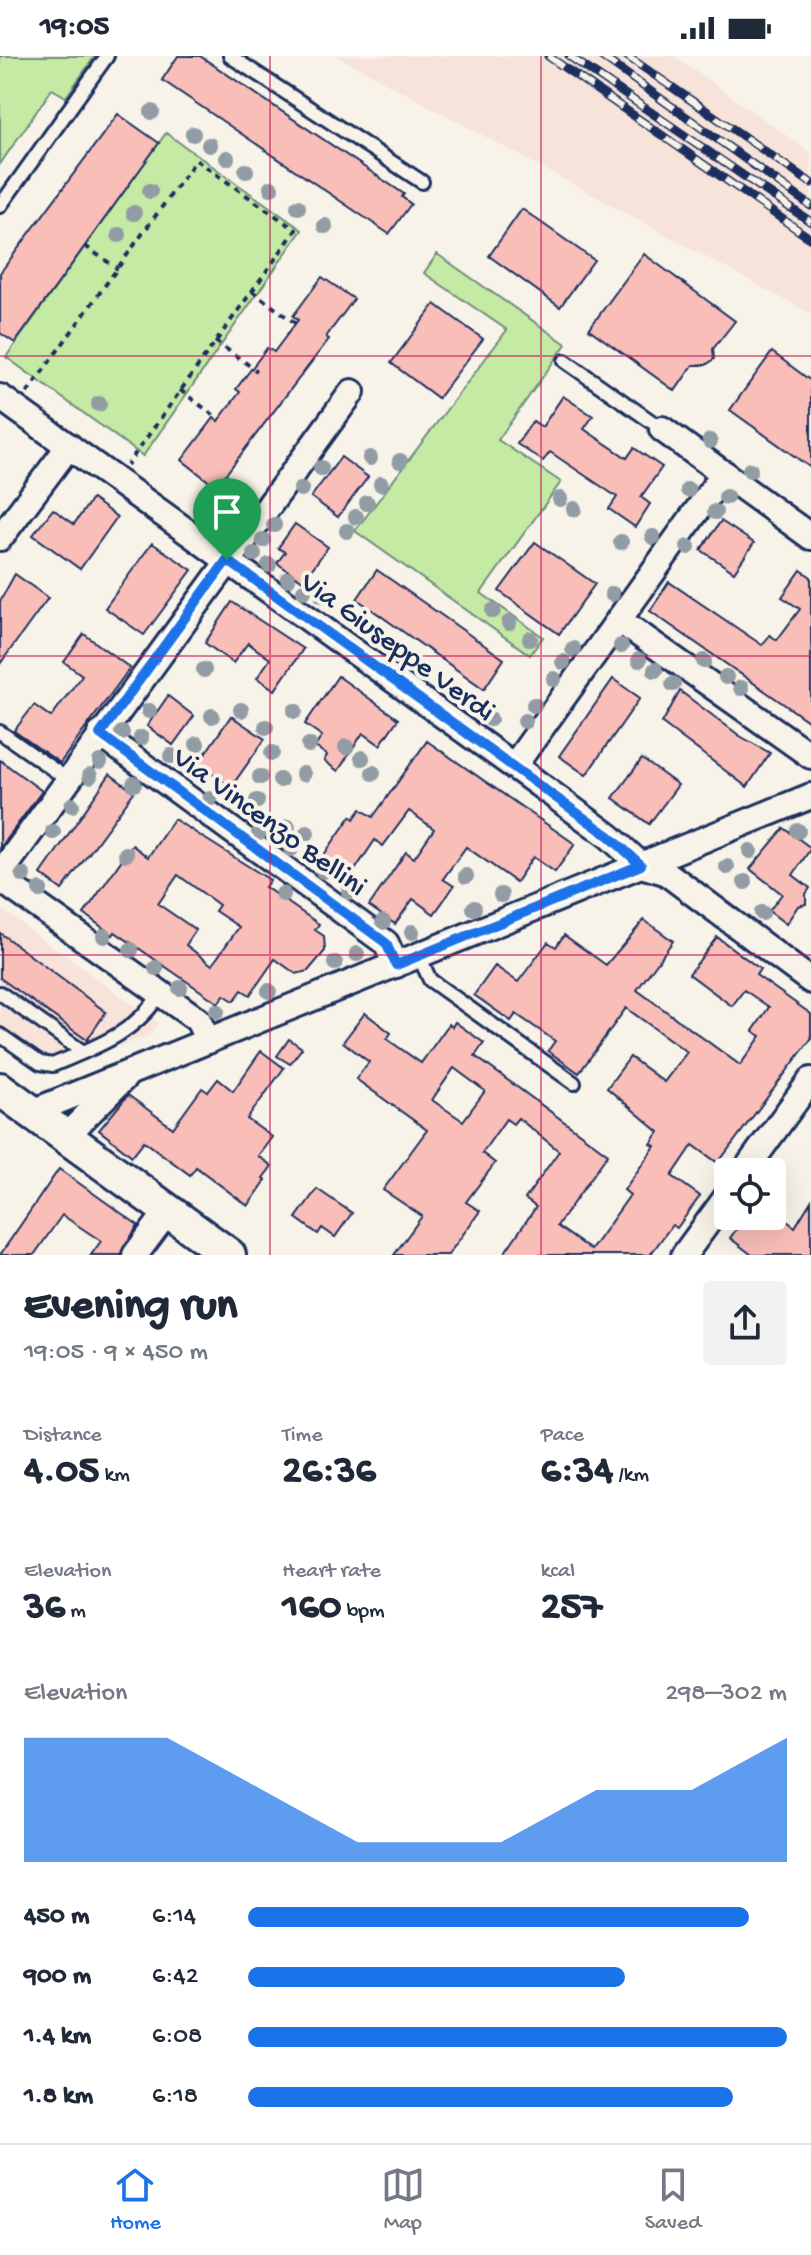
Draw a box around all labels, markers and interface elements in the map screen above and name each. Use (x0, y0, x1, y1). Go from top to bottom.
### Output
text: 19:05 (40, 11, 109, 46)
pin (193, 478, 261, 560)
icon: arrive (205, 490, 249, 534)
street label: Via Giuseppe Verdi (291, 566, 500, 731)
street label: Via Vincenzo Bellini (164, 741, 372, 906)
map controls (714, 1158, 786, 1230)
button: locate (714, 1158, 786, 1230)
button: share (703, 1281, 787, 1365)
text: Evening run (24, 1282, 237, 1334)
text: 19:05 · 9 × 450 m (24, 1338, 208, 1369)
text: Distance (24, 1423, 102, 1449)
text: Time (282, 1423, 323, 1449)
text: Pace (541, 1423, 584, 1449)
text: 4.05 (24, 1449, 99, 1496)
text: 26:36 (282, 1449, 376, 1496)
text: 6:34 (541, 1449, 613, 1496)
text: km (99, 1463, 130, 1489)
text: /km (613, 1463, 649, 1489)
text: Elevation (24, 1559, 111, 1585)
text: Heart rate (282, 1559, 381, 1585)
text: kcal (541, 1559, 575, 1585)
text: 36 (24, 1585, 65, 1632)
text: 160 (282, 1585, 341, 1632)
text: 257 (541, 1585, 602, 1632)
text: m (65, 1599, 86, 1625)
text: bpm (341, 1599, 385, 1625)
text: Elevation (24, 1679, 127, 1710)
text: 298–302 m (665, 1679, 787, 1710)
text: 450 m (24, 1902, 89, 1933)
text: 6:14 (152, 1902, 196, 1933)
text: 900 m (24, 1962, 91, 1993)
text: 6:42 (152, 1962, 198, 1993)
text: 1.4 km (24, 2022, 91, 2053)
text: 6:08 (152, 2022, 202, 2053)
text: 1.8 km (24, 2082, 93, 2113)
text: 6:18 (152, 2082, 198, 2113)
tab: Home (110, 2163, 161, 2237)
tab: Map (381, 2163, 425, 2237)
tab: Saved (645, 2163, 701, 2237)

